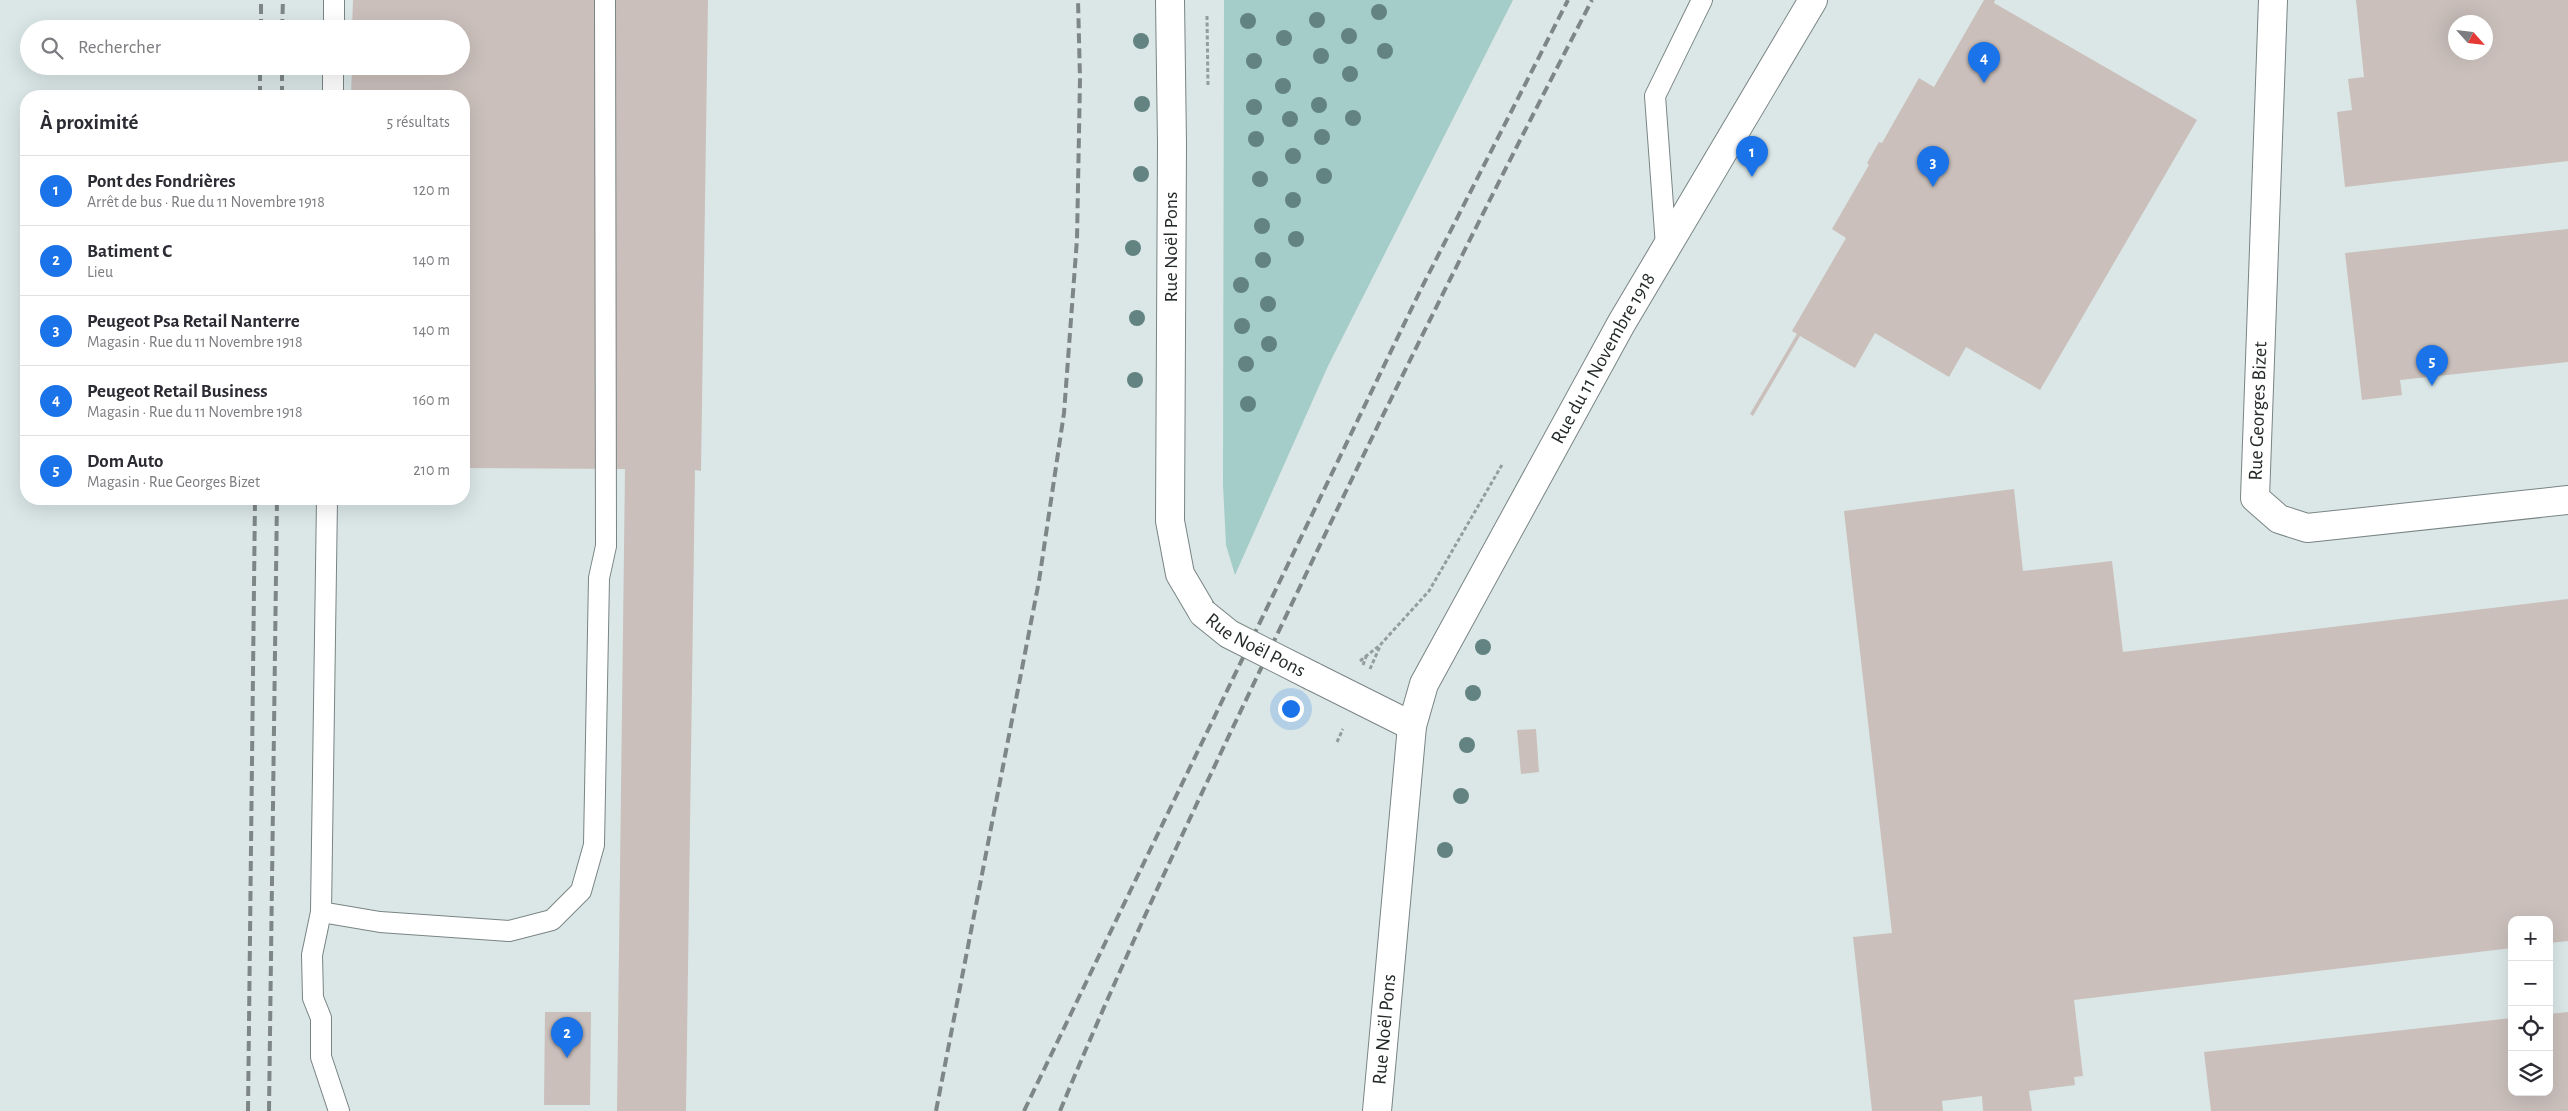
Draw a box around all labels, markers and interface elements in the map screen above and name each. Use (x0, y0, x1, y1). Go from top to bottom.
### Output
north arrow (2448, 15, 2493, 60)
search box (20, 20, 470, 75)
icon: search (38, 34, 66, 62)
text: Rechercher (78, 38, 161, 57)
pin: 4 (1968, 42, 2000, 83)
text: À proximité (40, 112, 138, 133)
text: 5 résultats (387, 114, 450, 130)
pin: 1 (1736, 136, 1768, 177)
pin: 3 (1917, 146, 1949, 187)
text: Pont des Fondrières (87, 172, 236, 191)
text: 1 (53, 182, 59, 198)
text: 120 m (413, 182, 450, 198)
street label: Rue Noël Pons (1161, 192, 1181, 302)
text: Arrêt de bus · Rue du 11 Novembre 1918 (87, 194, 325, 210)
text: Batiment C (87, 242, 172, 261)
text: 2 (52, 252, 60, 268)
text: 140 m (413, 252, 450, 268)
text: Lieu (87, 264, 113, 280)
street label: Rue du 11 Novembre 1918 (1547, 269, 1659, 447)
text: Peugeot Psa Retail Nanterre (87, 312, 300, 331)
text: 3 (53, 322, 59, 338)
text: 140 m (413, 322, 450, 338)
text: Magasin · Rue du 11 Novembre 1918 (87, 334, 303, 350)
street label: Rue Georges Bizet (2246, 341, 2270, 481)
pin: 5 (2416, 345, 2448, 386)
text: Peugeot Retail Business (87, 382, 268, 401)
text: 4 (52, 392, 60, 408)
text: 160 m (413, 392, 450, 408)
text: Magasin · Rue du 11 Novembre 1918 (87, 404, 303, 420)
text: Dom Auto (87, 452, 163, 471)
text: 5 (53, 462, 59, 478)
text: 210 m (413, 462, 450, 478)
text: Magasin · Rue Georges Bizet (87, 474, 260, 490)
street label: Rue Noël Pons (1202, 609, 1309, 681)
your location (1278, 696, 1304, 722)
map controls (2508, 916, 2553, 1096)
button: + (2508, 916, 2553, 961)
button: − (2508, 961, 2553, 1006)
street label: Rue Noël Pons (1369, 973, 1399, 1085)
button: locate (2508, 1006, 2553, 1051)
pin: 2 (551, 1017, 583, 1058)
button: layers (2508, 1051, 2553, 1096)

